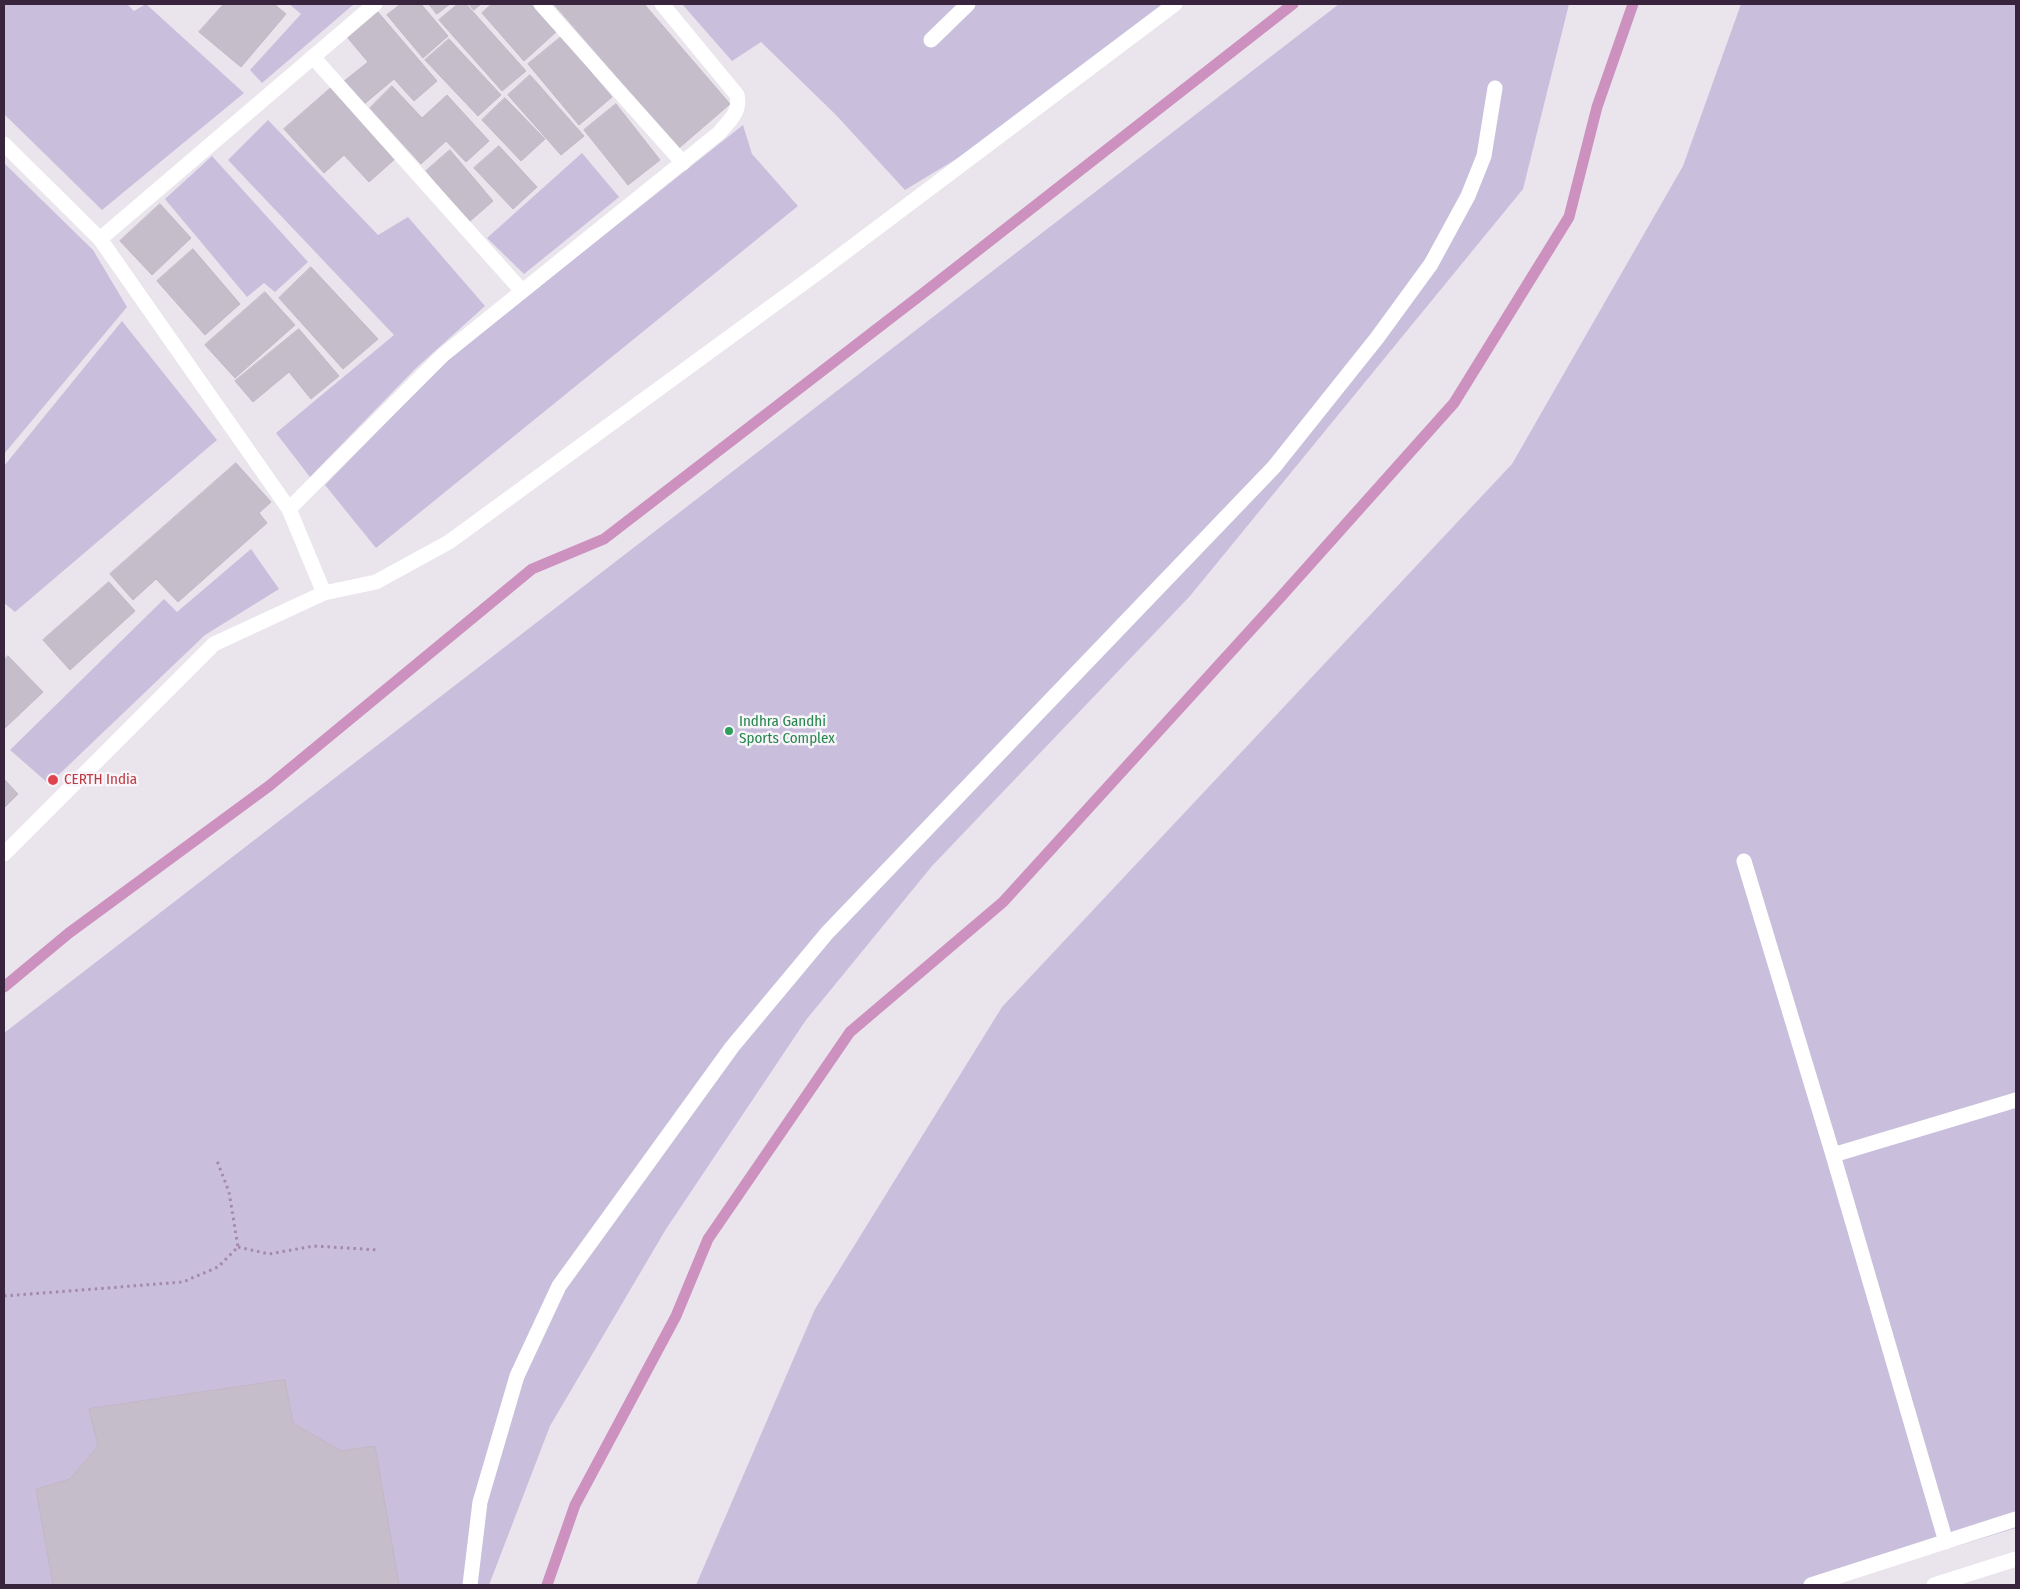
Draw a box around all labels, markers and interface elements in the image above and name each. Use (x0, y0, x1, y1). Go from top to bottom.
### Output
place label: Indhra Gandhi Sports Complex (739, 713, 835, 748)
marker: Indhra Gandhi Sports Complex (723, 725, 735, 737)
place label: CERTH India (64, 771, 137, 789)
marker: CERTH India (46, 773, 60, 787)

